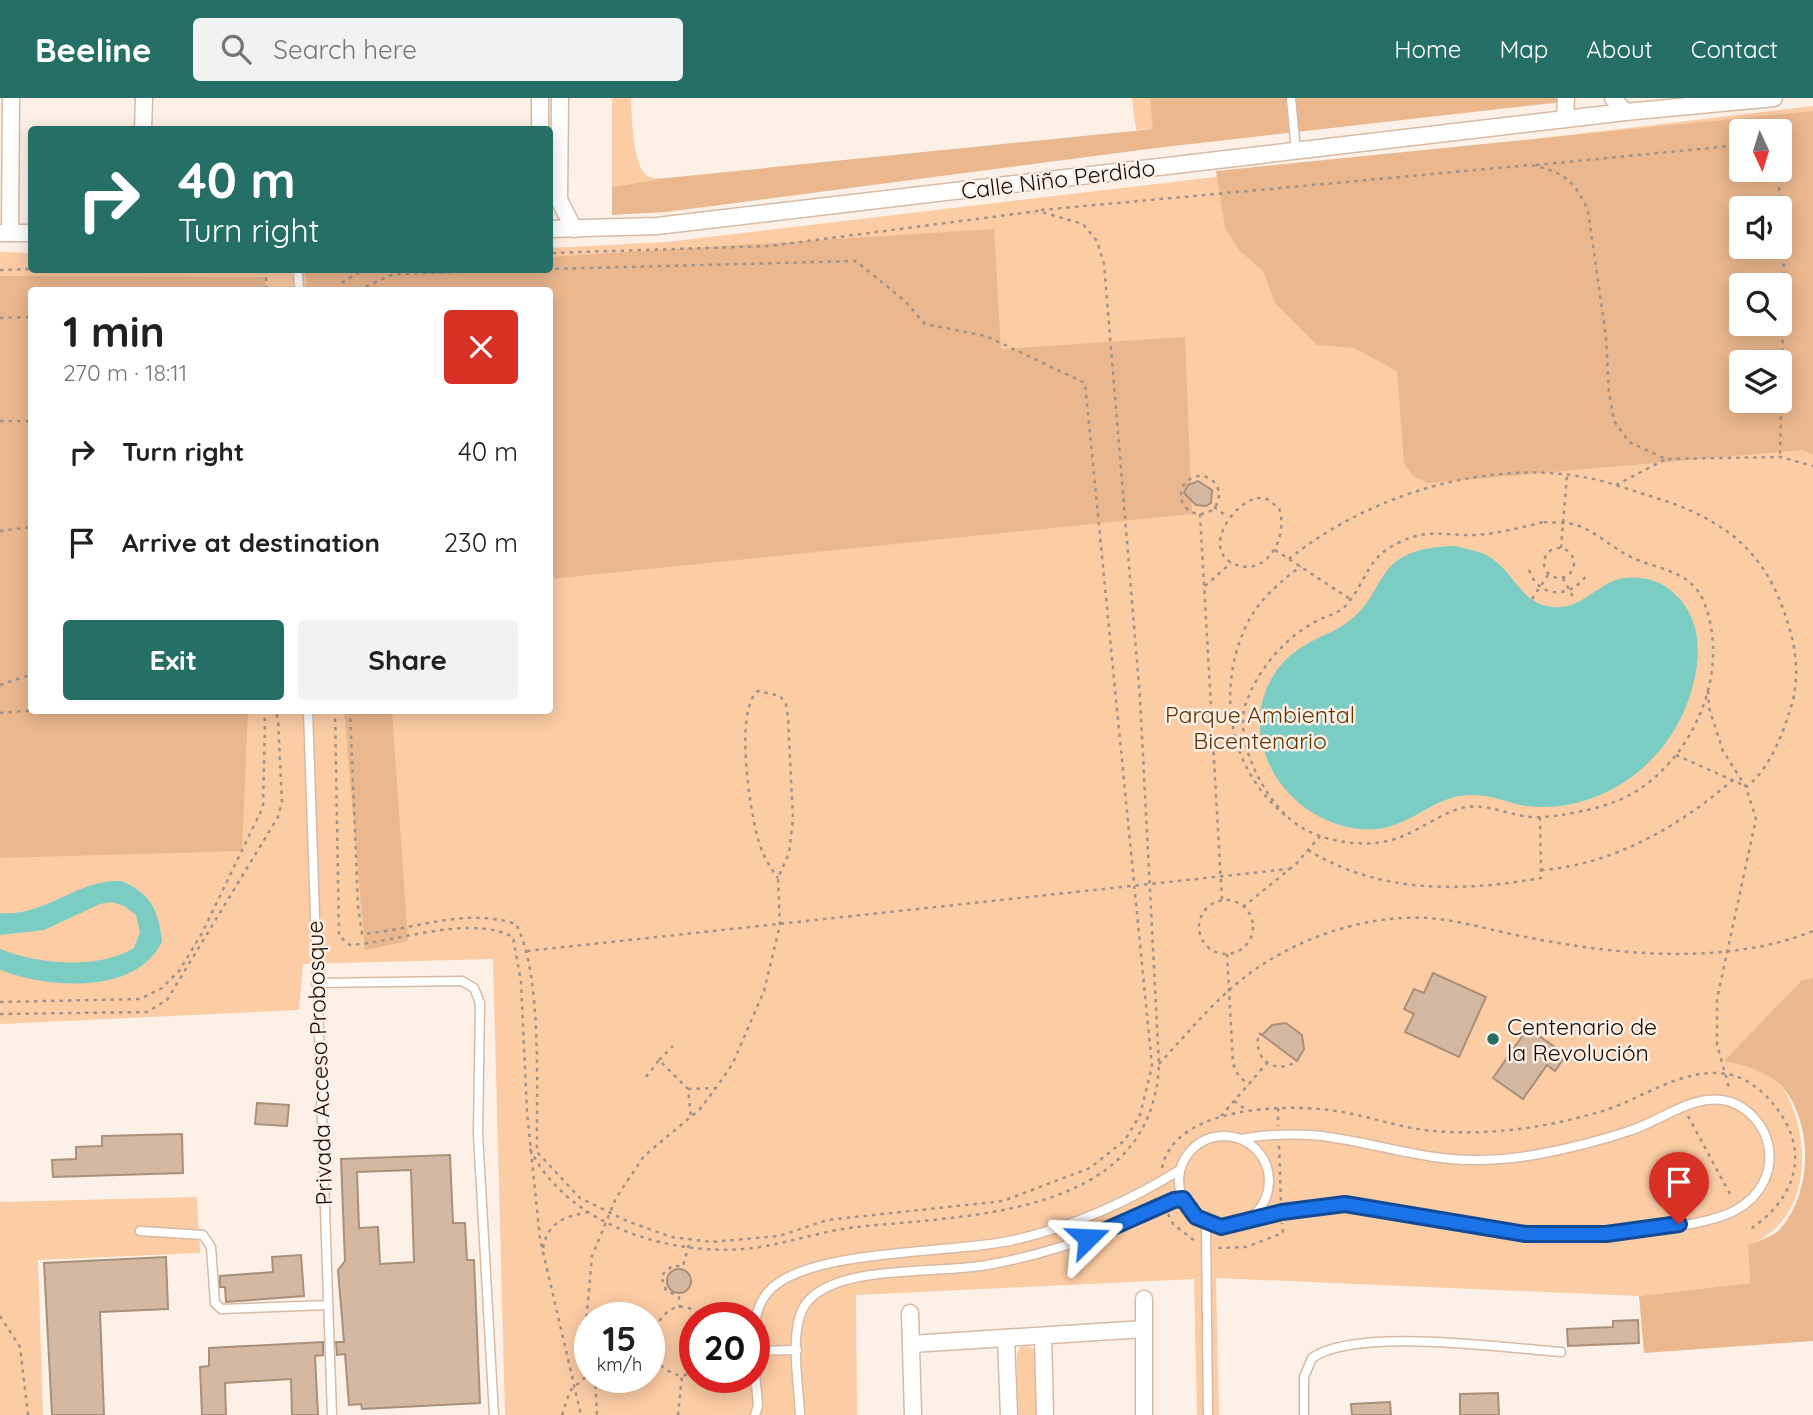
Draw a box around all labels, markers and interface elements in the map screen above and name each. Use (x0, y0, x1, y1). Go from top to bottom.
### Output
search box (193, 18, 683, 81)
text: Beeline (35, 29, 151, 70)
icon: search (217, 30, 255, 68)
text: Search here (273, 33, 417, 66)
text: Home (1394, 34, 1461, 64)
text: Map (1499, 34, 1548, 64)
text: About (1586, 34, 1653, 64)
text: Contact (1691, 34, 1778, 64)
north arrow (1729, 119, 1792, 182)
map controls (1729, 119, 1792, 413)
text: 40 m (178, 149, 296, 210)
street label: Calle Niño Perdido (959, 153, 1157, 205)
icon: right (63, 154, 154, 245)
button: sound (1729, 196, 1792, 259)
text: Turn right (178, 210, 319, 250)
button: search (1729, 273, 1792, 336)
text: 1 min (63, 305, 165, 358)
button: close (444, 310, 518, 384)
button: layers (1729, 350, 1792, 413)
text: 270 m · 18:11 (63, 358, 187, 387)
icon: right (63, 433, 101, 471)
text: Turn right (122, 435, 244, 468)
text: 40 m (458, 435, 518, 468)
icon: arrive (63, 524, 101, 562)
text: Arrive at destination (122, 526, 380, 559)
text: 230 m (444, 526, 518, 559)
button: Exit (63, 620, 284, 700)
button: Share (298, 620, 518, 700)
park label: Parque Ambiental Bicentenario (1165, 700, 1355, 755)
street label: Privada Acceso Probosque (300, 920, 338, 1206)
place label: Centenario de la Revolución (1507, 1012, 1657, 1067)
marker: Centenario de la Revolución (1485, 1031, 1501, 1047)
pin (1649, 1152, 1709, 1224)
icon: arrive (1660, 1163, 1698, 1201)
position arrow (1051, 1201, 1125, 1275)
speed limit sign: 20 (679, 1302, 770, 1393)
text: 15 (603, 1316, 636, 1360)
text: km/h (597, 1353, 642, 1376)

